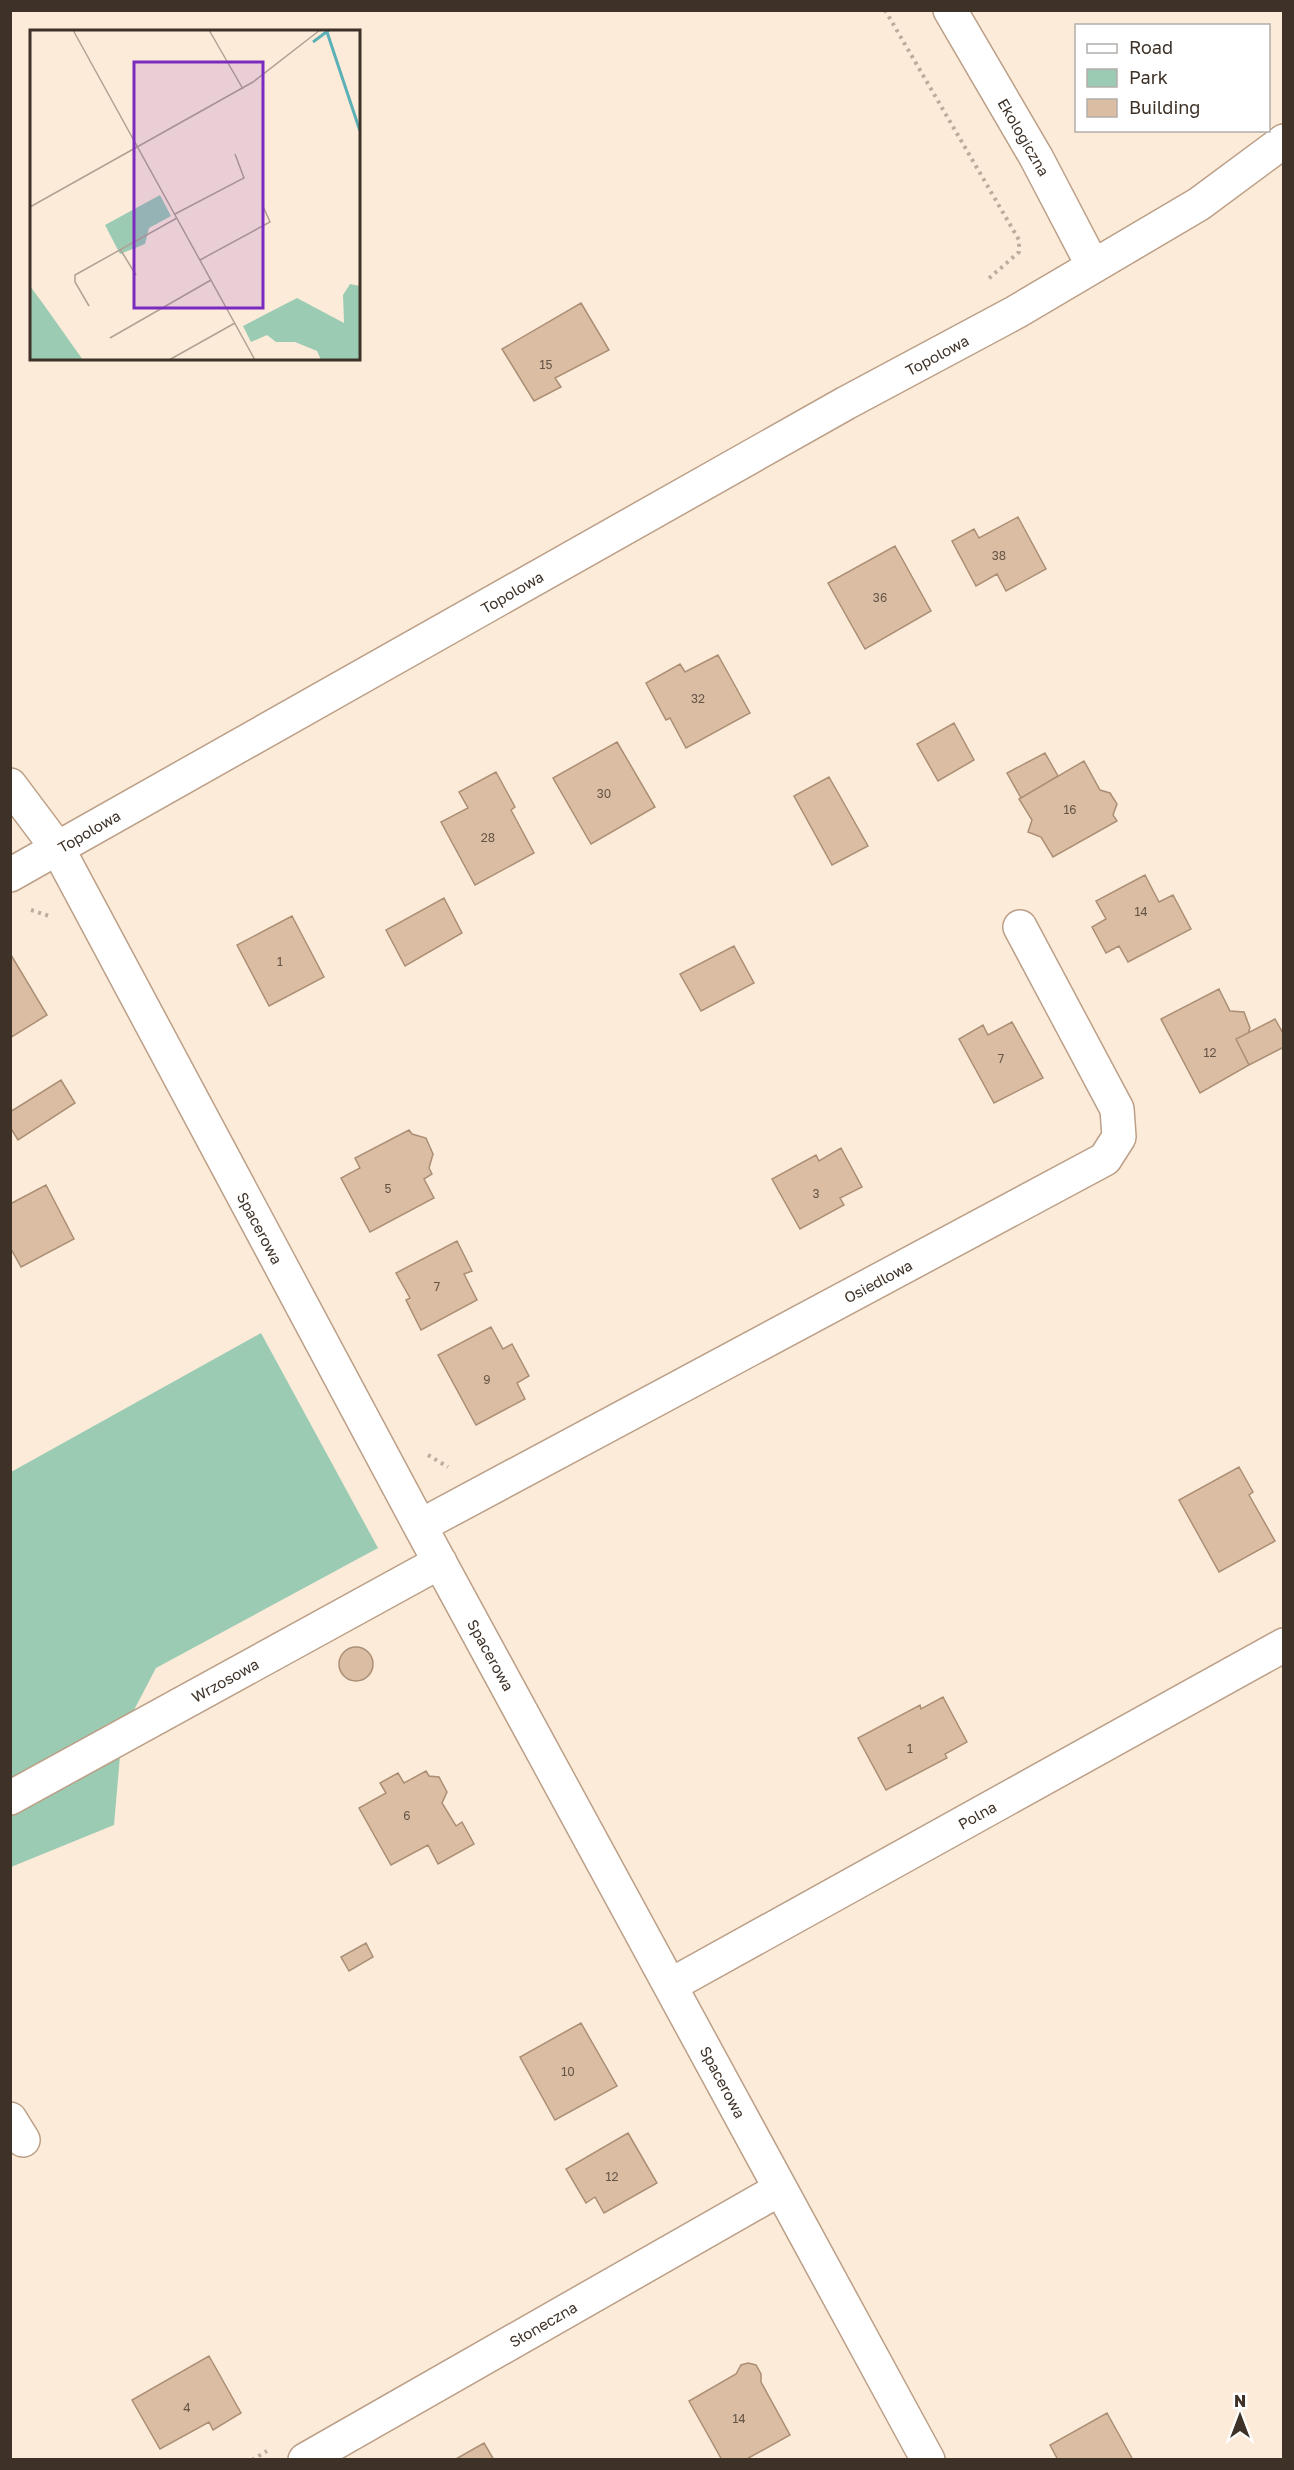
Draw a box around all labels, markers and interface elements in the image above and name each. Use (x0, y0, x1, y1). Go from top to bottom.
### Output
legend (1075, 24, 1270, 132)
inset map (30, 30, 360, 360)
text: Road (1129, 36, 1173, 58)
text: Park (1129, 66, 1168, 88)
street label: Ekologiczna (995, 95, 1053, 179)
text: Building (1129, 96, 1200, 118)
street label: Topolowa (902, 331, 972, 379)
house number: 15 (540, 357, 552, 372)
house number: 38 (992, 548, 1006, 563)
street label: Topolowa (478, 567, 546, 617)
house number: 36 (873, 590, 887, 605)
house number: 32 (691, 691, 705, 706)
house number: 30 (597, 786, 611, 801)
house number: 16 (1063, 802, 1077, 817)
street label: Topolowa (55, 806, 123, 856)
house number: 28 (481, 830, 495, 845)
house number: 14 (1134, 904, 1148, 919)
house number: 1 (277, 954, 283, 969)
house number: 12 (1204, 1045, 1216, 1060)
house number: 7 (998, 1051, 1004, 1066)
house number: 5 (385, 1181, 392, 1196)
house number: 3 (812, 1186, 820, 1201)
street label: Spacerowa (233, 1189, 287, 1267)
street label: Osiedlowa (841, 1255, 915, 1307)
house number: 7 (434, 1279, 440, 1294)
house number: 9 (483, 1372, 491, 1387)
street label: Spacerowa (464, 1616, 518, 1694)
street label: Wrzosowa (188, 1654, 262, 1706)
house number: 1 (907, 1741, 913, 1756)
street label: Polna (955, 1797, 999, 1833)
house number: 6 (403, 1808, 411, 1823)
street label: Spacerowa (696, 2043, 750, 2121)
house number: 10 (561, 2064, 575, 2079)
house number: 12 (606, 2169, 618, 2184)
street label: Słoneczna (506, 2297, 580, 2351)
north arrow (1210, 2386, 1270, 2446)
text: N (1234, 2391, 1246, 2411)
house number: 4 (183, 2400, 191, 2415)
house number: 14 (732, 2411, 746, 2426)

